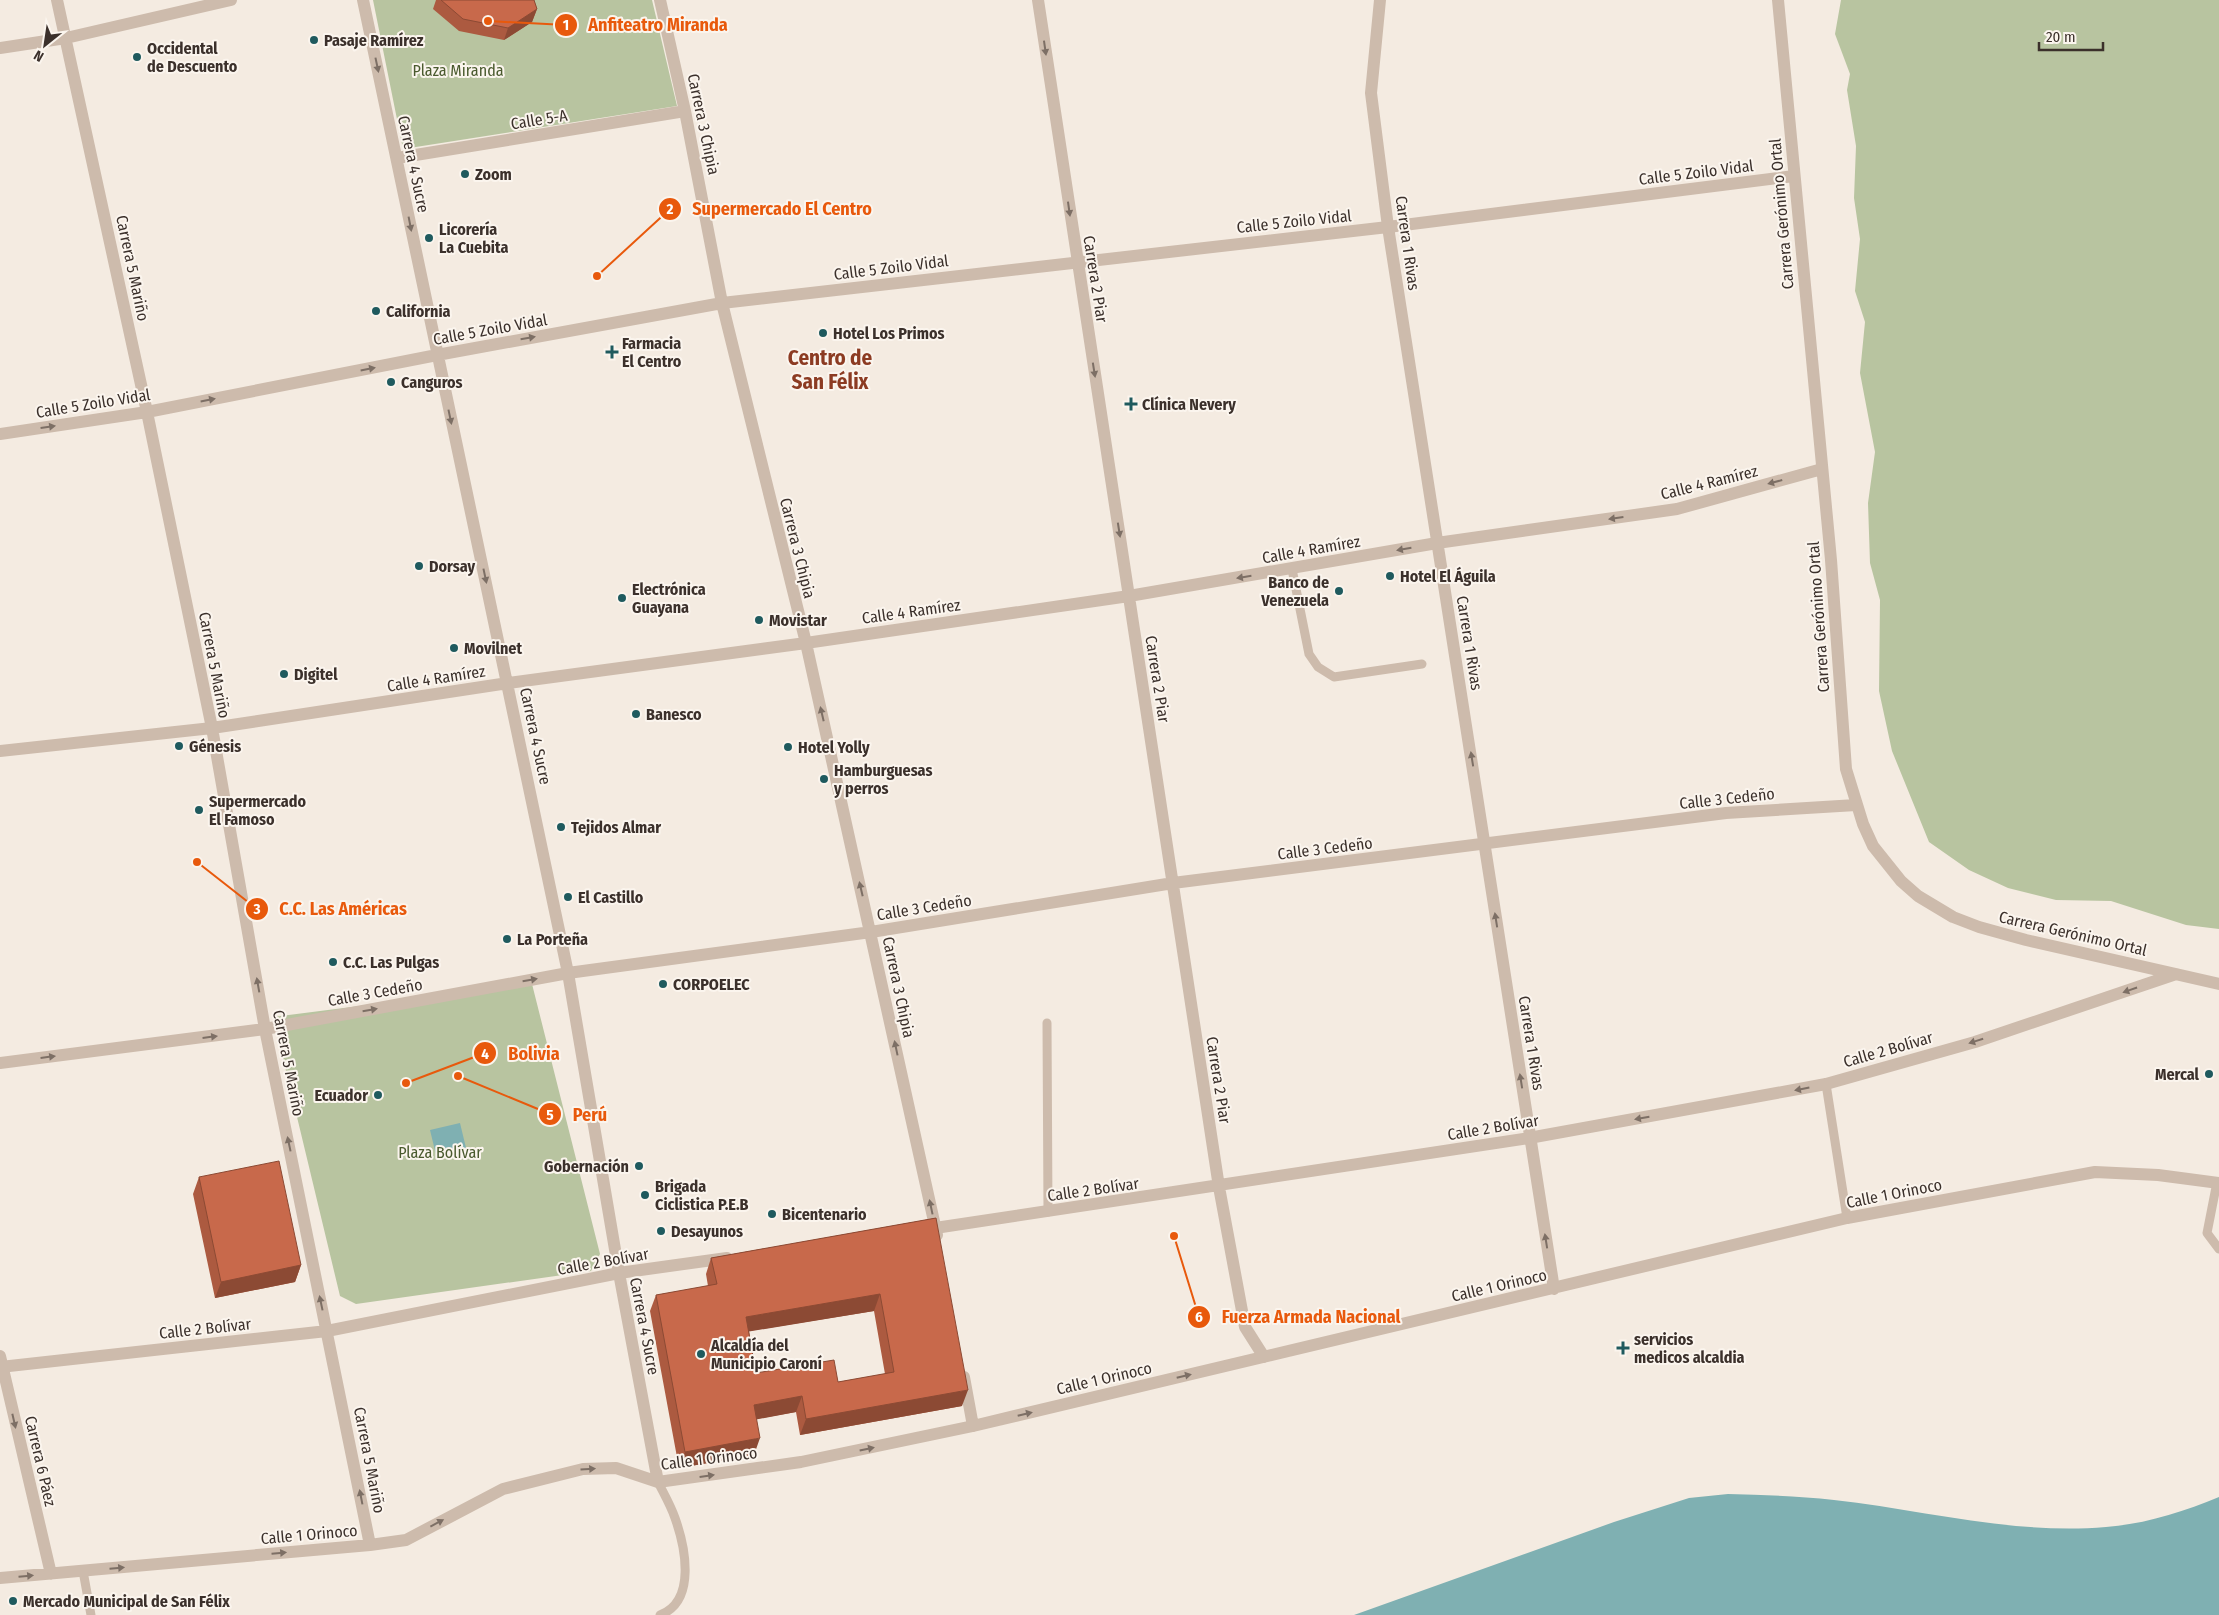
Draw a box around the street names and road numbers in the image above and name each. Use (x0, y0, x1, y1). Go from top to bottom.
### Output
street label: Carrera 3 Chipia (684, 72, 724, 177)
street label: Calle 5-A (509, 106, 569, 133)
street label: Carrera 4 Sucre (394, 114, 433, 214)
street label: Carrera Gerónimo Ortal (1765, 138, 1798, 290)
street label: Calle 5 Zoilo Vidal (1638, 156, 1754, 189)
street label: Carrera 1 Rivas (1391, 195, 1424, 292)
street label: Calle 5 Zoilo Vidal (1236, 206, 1352, 237)
street label: Carrera 5 Mariño (112, 213, 153, 323)
street label: Carrera 2 Piar (1079, 234, 1112, 324)
street label: Calle 5 Zoilo Vidal (833, 251, 949, 284)
street label: Calle 5 Zoilo Vidal (432, 310, 549, 349)
street label: Calle 5 Zoilo Vidal (35, 385, 152, 422)
street label: Calle 4 Ramírez (1659, 461, 1760, 504)
street label: Carrera 3 Chipia (776, 496, 819, 600)
street label: Calle 4 Ramírez (1261, 532, 1362, 567)
street label: Carrera Gerónimo Ortal (1804, 541, 1833, 693)
street label: Calle 4 Ramírez (861, 595, 961, 628)
street label: Carrera 1 Rivas (1453, 595, 1486, 692)
street label: Carrera 5 Mariño (195, 610, 234, 720)
street label: Carrera 2 Piar (1141, 634, 1174, 724)
street label: Calle 4 Ramírez (386, 661, 487, 696)
street label: Carrera 4 Sucre (516, 686, 555, 786)
street label: Calle 3 Cedeño (1678, 784, 1776, 813)
street label: Calle 3 Cedeño (1276, 833, 1374, 864)
street label: Calle 3 Cedeño (875, 891, 973, 924)
street label: Carrera Gerónimo Ortal (1997, 907, 2149, 960)
street label: Carrera 3 Chipia (879, 935, 919, 1040)
street label: Calle 3 Cedeño (326, 975, 424, 1010)
street label: Carrera 1 Rivas (1515, 995, 1548, 1092)
street label: Carrera 5 Mariño (269, 1008, 308, 1118)
street label: Calle 2 Bolívar (1841, 1028, 1935, 1071)
street label: Carrera 2 Piar (1202, 1035, 1235, 1125)
street label: Calle 2 Bolívar (1446, 1111, 1541, 1144)
street label: Calle 2 Bolívar (1046, 1174, 1140, 1205)
street label: Calle 1 Orinoco (1845, 1175, 1944, 1212)
street label: Calle 2 Bolívar (556, 1244, 651, 1279)
street label: Calle 1 Orinoco (1450, 1265, 1549, 1306)
street label: Carrera 4 Sucre (626, 1276, 663, 1376)
street label: Calle 2 Bolívar (158, 1314, 252, 1343)
street label: Calle 1 Orinoco (1055, 1358, 1154, 1399)
street label: Carrera 5 Mariño (350, 1405, 389, 1515)
street label: Carrera 6 Páez (21, 1414, 60, 1508)
street label: Calle 1 Orinoco (660, 1443, 758, 1474)
street label: Calle 1 Orinoco (260, 1521, 358, 1548)

